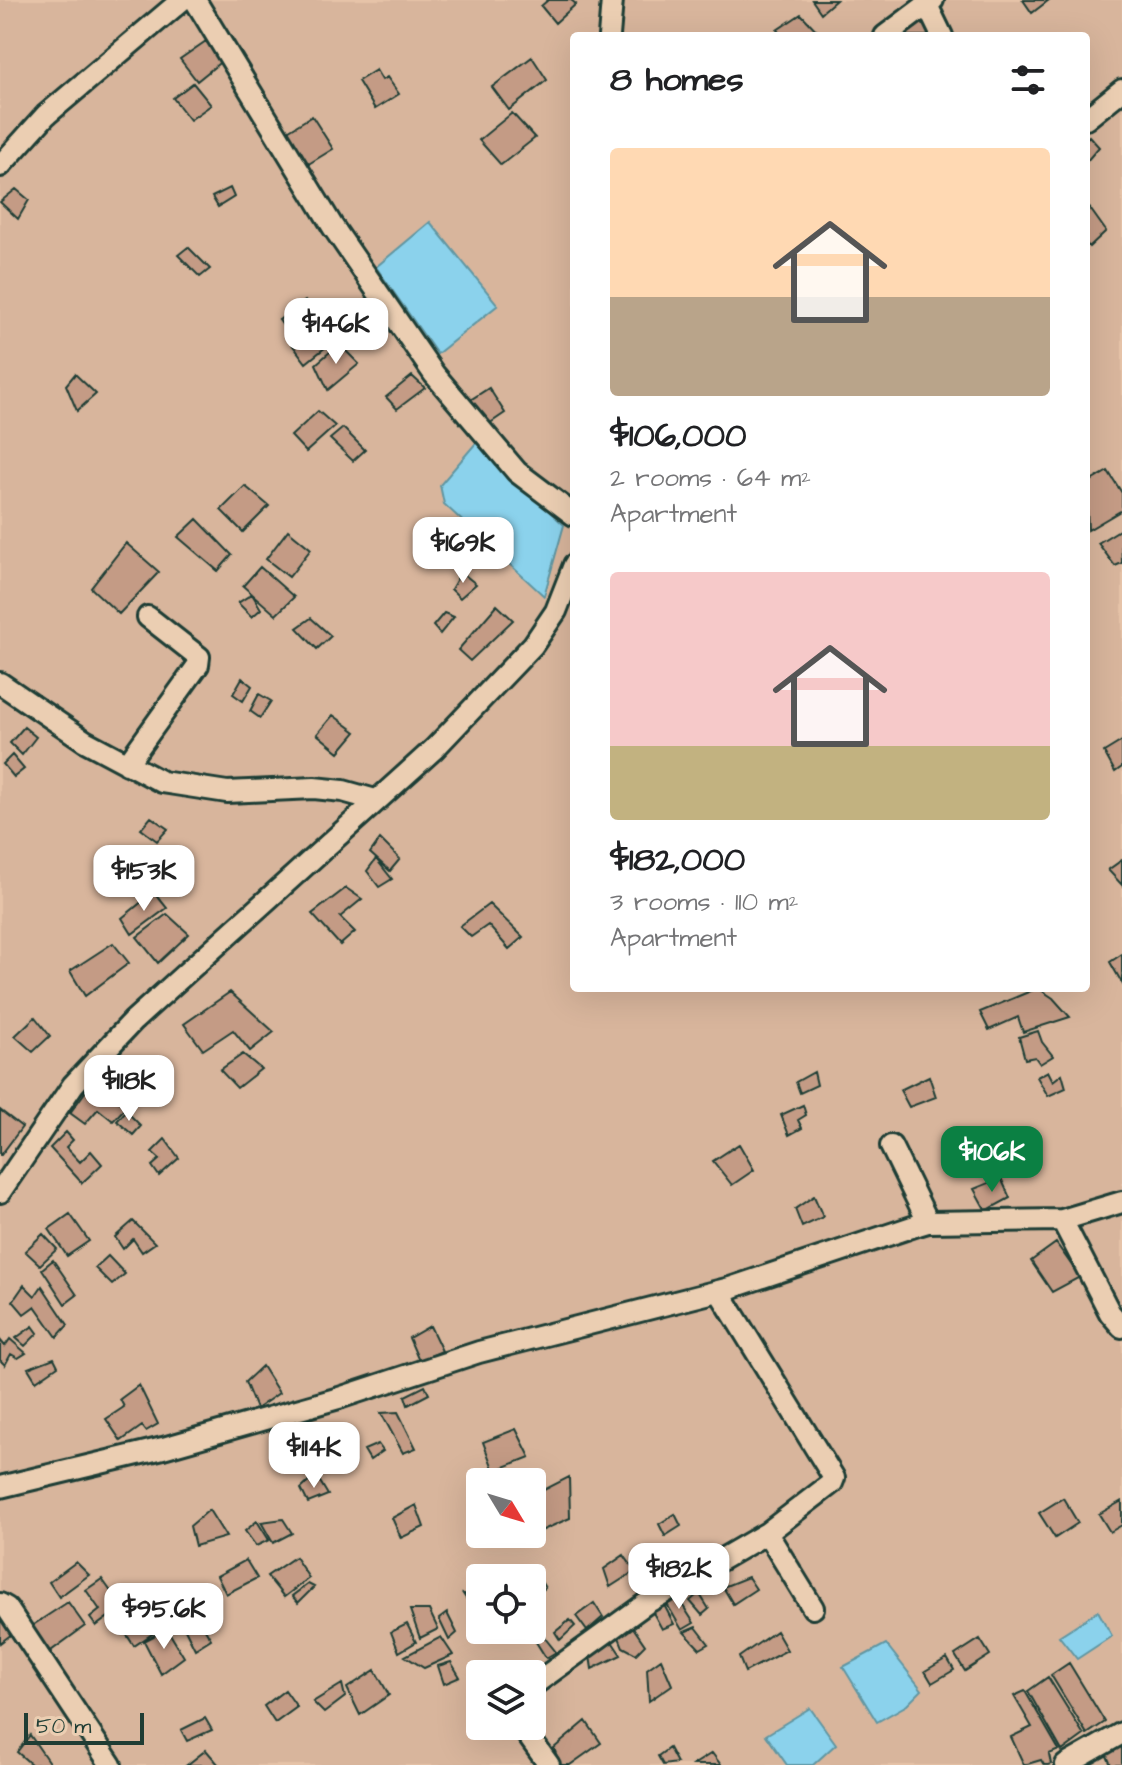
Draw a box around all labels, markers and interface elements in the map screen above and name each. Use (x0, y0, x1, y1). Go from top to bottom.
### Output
text: 8 homes (610, 56, 744, 104)
icon: filters (1006, 58, 1050, 102)
icon: home (758, 200, 902, 344)
pin: $146K (280, 298, 392, 366)
text: $146K (302, 306, 370, 342)
text: $106,000 (610, 412, 746, 460)
text: 2 rooms · 64 m² (610, 460, 811, 496)
text: Apartment (610, 496, 737, 532)
pin: $169K (407, 517, 519, 585)
text: $169K (431, 525, 495, 561)
icon: home (758, 624, 902, 768)
text: $182,000 (610, 836, 745, 884)
pin: $153K (88, 845, 200, 913)
text: $153K (111, 853, 177, 889)
text: 3 rooms · 110 m² (610, 884, 798, 920)
text: Apartment (610, 920, 737, 956)
pin: $118K (73, 1055, 185, 1123)
text: $118K (102, 1063, 156, 1099)
pin: $106K (936, 1126, 1048, 1194)
text: $106K (959, 1134, 1025, 1170)
pin: $114K (258, 1422, 370, 1490)
text: $114K (287, 1430, 341, 1466)
north arrow (466, 1468, 546, 1548)
map controls (466, 1468, 546, 1740)
pin: $182K (623, 1543, 735, 1611)
text: $182K (646, 1551, 712, 1587)
button: locate (466, 1564, 546, 1644)
pin: $95.6K (99, 1583, 229, 1651)
text: $95.6K (122, 1591, 206, 1627)
button: layers (466, 1660, 546, 1740)
scale bar (24, 1709, 144, 1745)
text: 50 m (36, 1711, 91, 1742)

